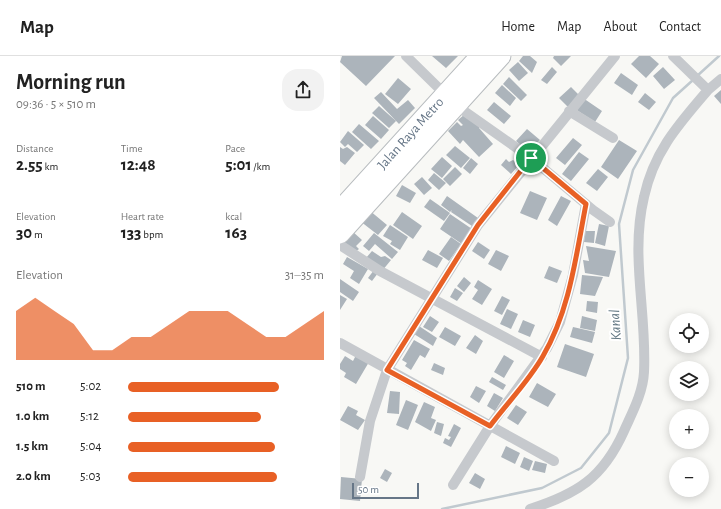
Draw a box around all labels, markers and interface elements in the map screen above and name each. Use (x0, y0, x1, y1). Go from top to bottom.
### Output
text: Map (20, 18, 54, 37)
text: Home (501, 20, 535, 34)
text: Map (557, 20, 581, 34)
text: About (603, 20, 637, 34)
text: Contact (659, 20, 701, 34)
button: share (282, 69, 324, 111)
text: Morning run (16, 71, 126, 93)
street label: Jalan Raya Metro (375, 95, 447, 172)
text: 09:36 · 5 × 510 m (16, 98, 96, 111)
pin (514, 141, 548, 175)
text: Distance (16, 143, 53, 154)
text: Time (121, 143, 143, 154)
text: Pace (225, 143, 245, 154)
icon: arrive (520, 147, 542, 169)
text: 2.55 (16, 156, 43, 173)
text: 12:48 (121, 156, 156, 173)
text: 5:01 (225, 156, 252, 173)
text: km (43, 161, 58, 172)
text: /km (252, 161, 270, 172)
text: Elevation (16, 211, 56, 222)
text: Heart rate (121, 211, 164, 222)
text: kcal (225, 211, 242, 222)
text: 30 (16, 224, 32, 241)
text: 133 (121, 224, 141, 241)
text: 163 (225, 224, 247, 241)
text: m (32, 229, 43, 240)
text: bpm (141, 229, 163, 240)
text: Elevation (16, 269, 63, 282)
text: 31–35 m (285, 269, 324, 282)
water label: Kanal (607, 309, 624, 341)
map controls (669, 313, 709, 497)
button: locate (669, 313, 709, 353)
button: layers (669, 361, 709, 401)
text: 510 m (16, 380, 46, 393)
text: 5:02 (80, 380, 101, 393)
button: + (669, 409, 709, 449)
text: 1.0 km (16, 410, 49, 423)
text: 5:12 (80, 410, 99, 423)
text: 1.5 km (16, 440, 48, 453)
text: 5:04 (80, 440, 102, 453)
button: − (669, 457, 709, 497)
text: 2.0 km (16, 470, 51, 483)
text: 5:03 (80, 470, 101, 483)
scale bar (352, 481, 419, 500)
text: 50 m (358, 484, 379, 495)

